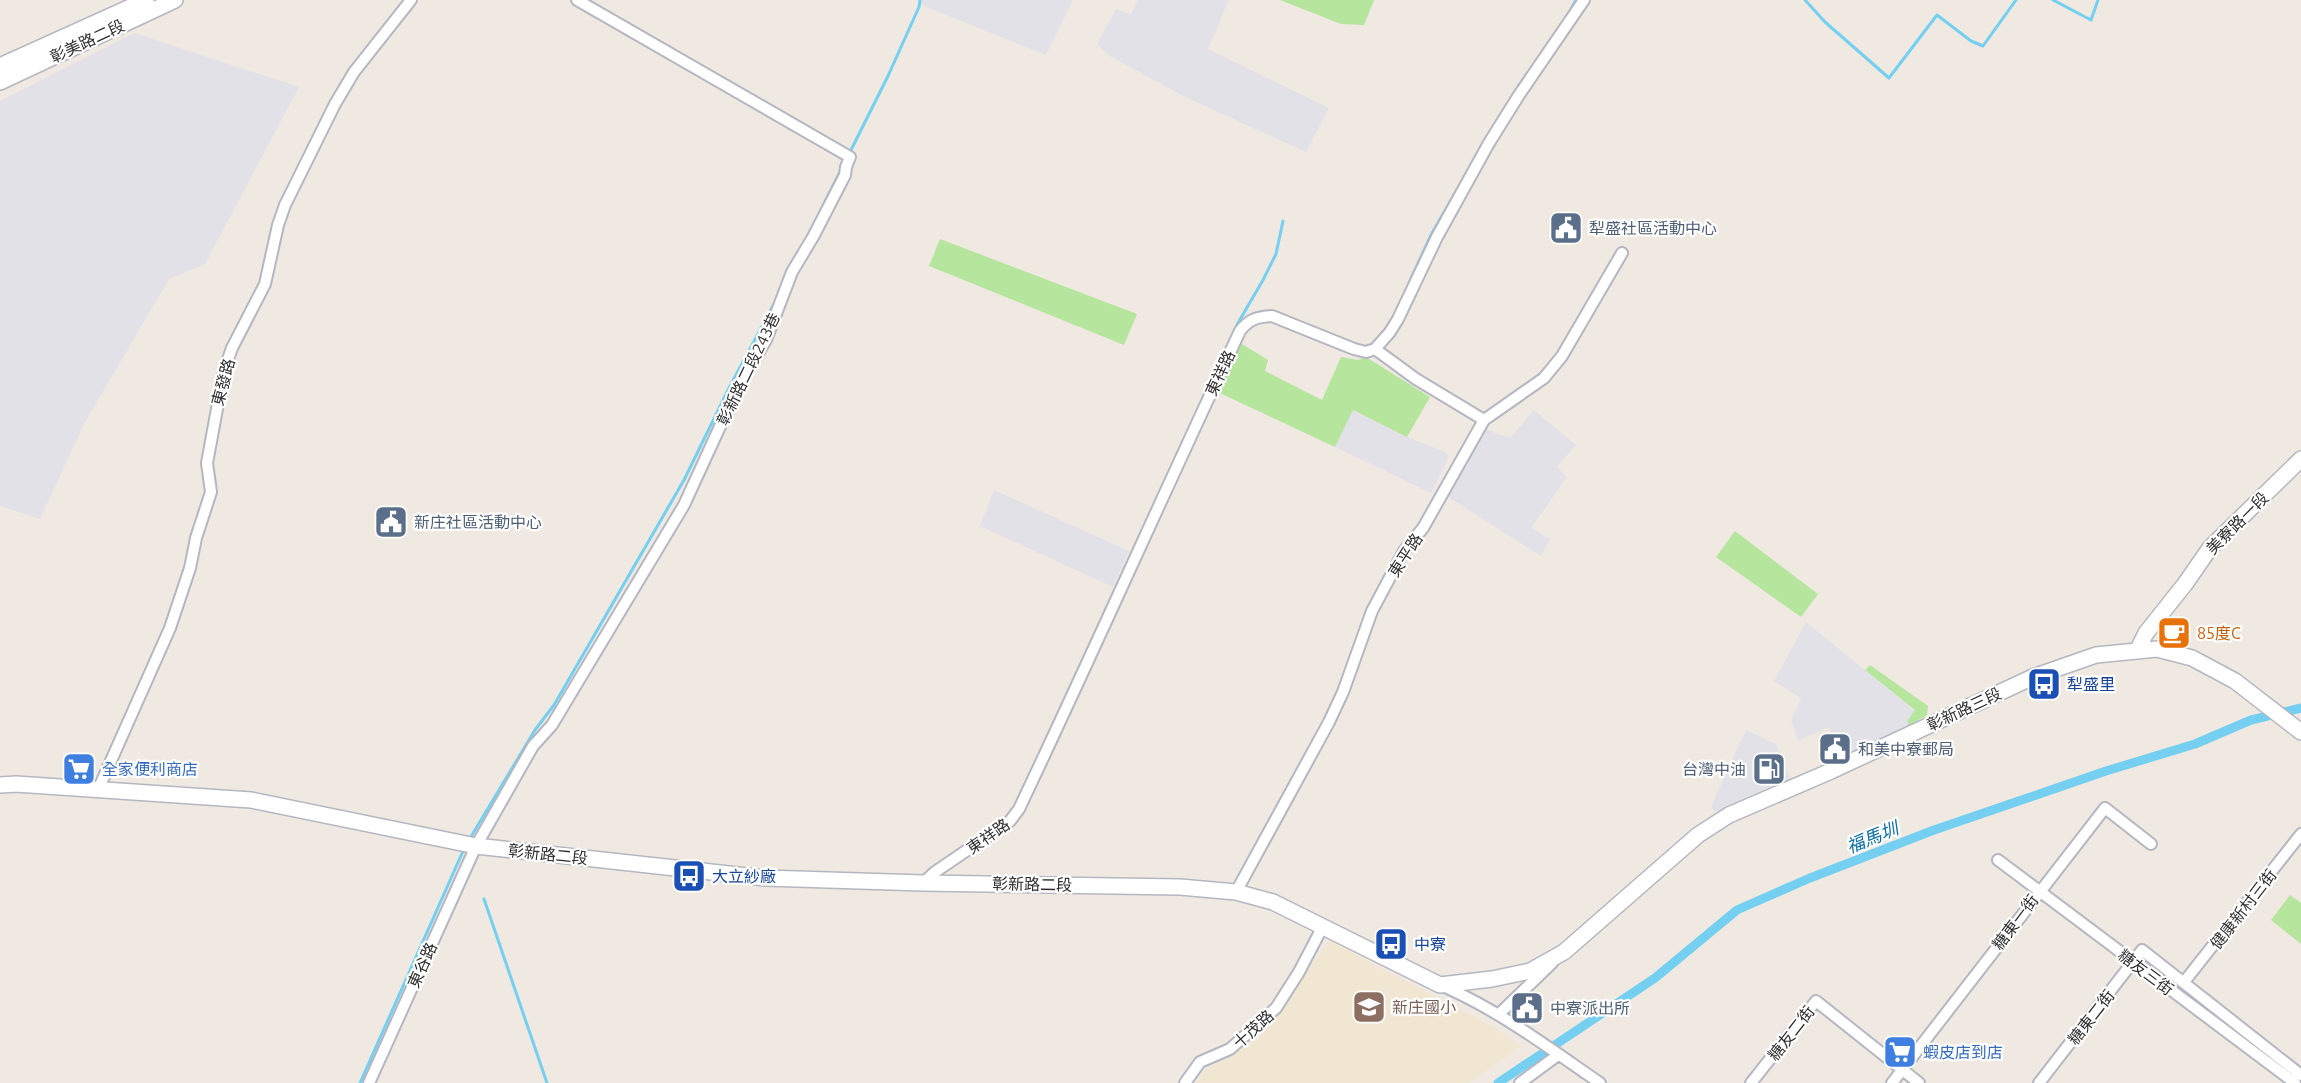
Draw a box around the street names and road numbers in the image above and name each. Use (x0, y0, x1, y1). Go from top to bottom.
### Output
street label: 彰美路二段 (47, 16, 127, 66)
street label: 彰新路二段243巷 (713, 310, 783, 428)
street label: 東祥路 (1202, 347, 1238, 399)
street label: 東發路 (208, 356, 238, 408)
street label: 美寮路一段 (2202, 488, 2272, 558)
street label: 東平路 (1384, 530, 1426, 580)
street label: 彰新路三段 (1924, 684, 2004, 734)
street label: 東祥路 (963, 815, 1013, 857)
street label: 彰新路二段 (507, 841, 589, 867)
street label: 健康新村三街 (2206, 866, 2280, 952)
street label: 彰新路二段 (992, 874, 1072, 894)
street label: 糖東一街 (1989, 891, 2041, 953)
street label: 東谷路 (404, 939, 440, 991)
street label: 糖友三街 (2115, 946, 2177, 998)
street label: 糖東二街 (2064, 986, 2118, 1048)
street label: 糖友二街 (1764, 1002, 1818, 1064)
street label: 十茂路 (1229, 1006, 1277, 1052)

